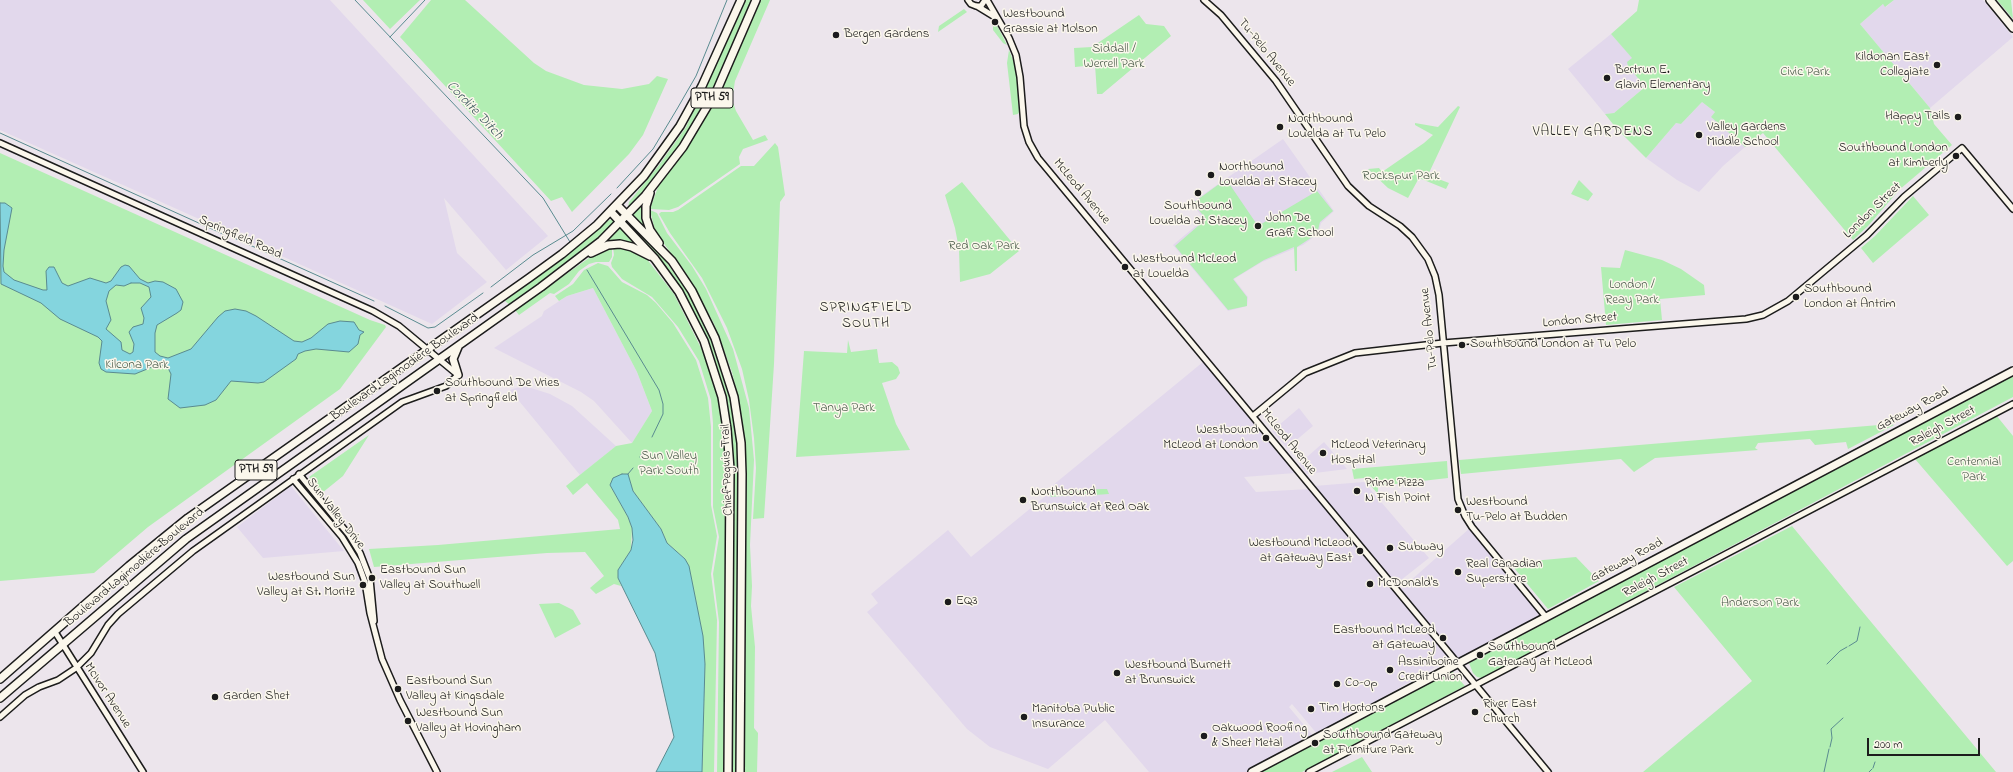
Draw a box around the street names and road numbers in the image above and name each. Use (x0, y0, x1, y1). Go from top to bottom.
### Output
street label: Tu-Pelo Avenue (1234, 16, 1298, 90)
road number: PTH 59 (691, 88, 733, 108)
street label: McLeod Avenue (1049, 156, 1113, 228)
street label: London Street (1841, 180, 1905, 242)
street label: Springfield Road (196, 213, 284, 263)
street label: Tu-Pelo Avenue (1418, 287, 1442, 371)
street label: London Street (1542, 310, 1618, 332)
street label: Boulevard Lagimodière Boulevard (328, 311, 482, 425)
street label: Gateway Road (1874, 384, 1952, 436)
street label: Raleigh Street (1908, 403, 1978, 451)
street label: McLeod Avenue (1257, 406, 1319, 478)
street label: Chief Peguis Trail (719, 424, 737, 516)
road number: PTH 59 (235, 460, 277, 480)
street label: Sun Valley Drive (302, 475, 368, 553)
street label: Boulevard Lagimodière Boulevard (62, 505, 208, 631)
street label: Gateway Road (1588, 535, 1666, 587)
street label: Raleigh Street (1621, 554, 1691, 602)
street label: McIvor Avenue (80, 660, 134, 732)

